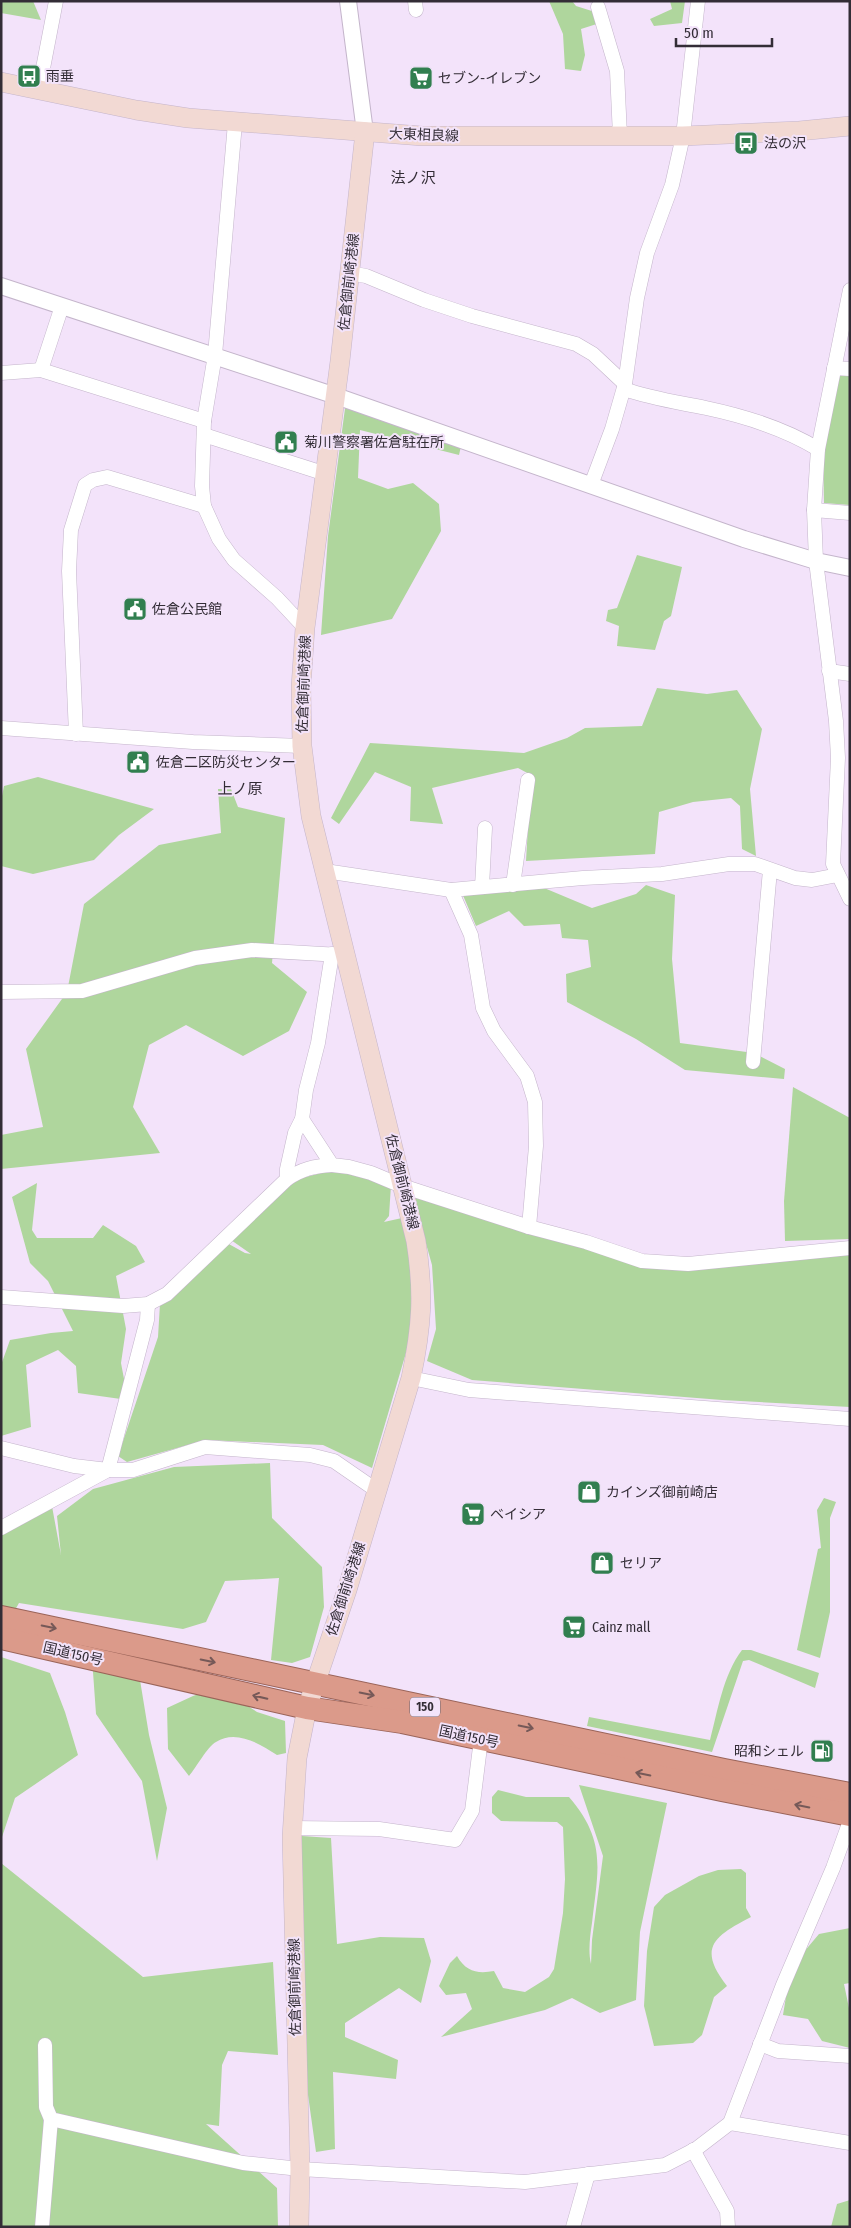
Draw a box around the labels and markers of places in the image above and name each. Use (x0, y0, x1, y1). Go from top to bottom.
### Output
bus stop icon: 雨垂 (16, 63, 42, 89)
supermarket icon: セブン-イレブン (408, 65, 434, 91)
place label: 雨垂 (46, 68, 74, 85)
place label: セブン-イレブン (438, 70, 541, 87)
bus stop icon: 法の沢 (733, 130, 759, 156)
place label: 法の沢 (764, 135, 806, 152)
public building icon: 菊川警察署佐倉駐在所 (273, 429, 299, 455)
place label: 菊川警察署佐倉駐在所 (304, 434, 444, 451)
public building icon: 佐倉公民館 (122, 596, 148, 622)
place label: 佐倉公民館 (152, 601, 222, 618)
public building icon: 佐倉二区防災センター (125, 749, 151, 775)
place label: 佐倉二区防災センター (156, 754, 296, 771)
shop icon: カインズ御前崎店 (576, 1479, 602, 1505)
place label: カインズ御前崎店 (606, 1484, 718, 1501)
supermarket icon: ベイシア (460, 1501, 486, 1527)
place label: ベイシア (490, 1506, 546, 1523)
shop icon: セリア (589, 1550, 615, 1576)
place label: セリア (620, 1555, 662, 1572)
supermarket icon: Cainz mall (561, 1614, 587, 1640)
place label: Cainz mall (592, 1619, 651, 1636)
fuel station icon: 昭和シェル (809, 1738, 835, 1764)
place label: 昭和シェル (734, 1743, 804, 1760)

